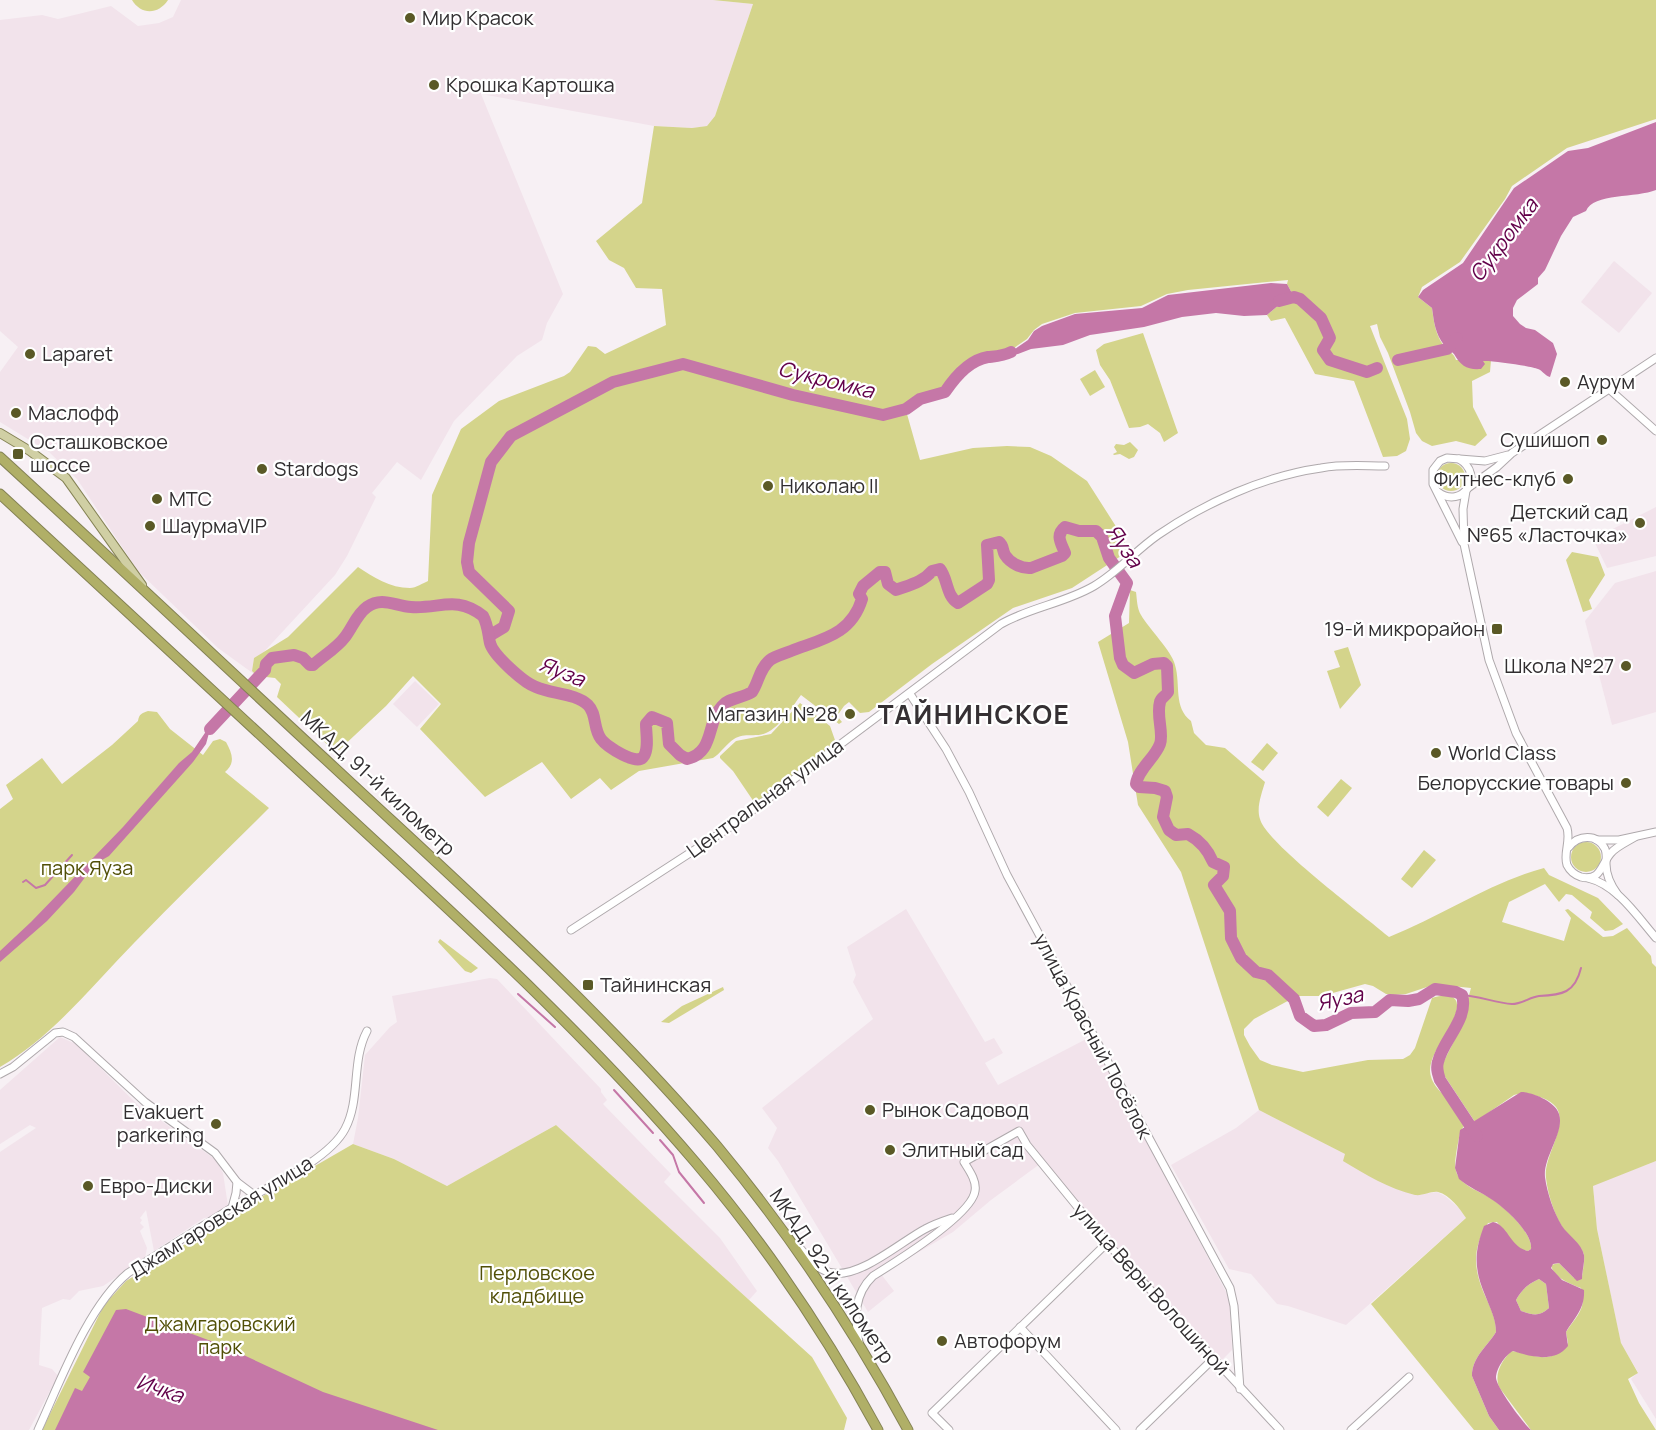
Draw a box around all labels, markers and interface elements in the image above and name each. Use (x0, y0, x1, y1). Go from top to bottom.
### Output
place label: Мир Красок (422, 4, 534, 31)
marker: Мир Красок (403, 11, 417, 25)
place label: Крошка Картошка (446, 71, 615, 98)
marker: Крошка Картошка (427, 78, 441, 92)
water label: Сукромка (1463, 191, 1545, 287)
place label: Laparet (42, 340, 113, 367)
marker: Laparet (23, 347, 37, 361)
water label: Сукромка (775, 354, 878, 405)
place label: Аурум (1577, 368, 1635, 395)
marker: Аурум (1558, 375, 1572, 389)
place label: Маслофф (28, 399, 119, 426)
marker: Маслофф (9, 406, 23, 420)
place label: Сушишоп (1500, 426, 1590, 453)
place label: Осташковское шоссе (30, 428, 168, 478)
marker: Сушишоп (1595, 433, 1609, 447)
marker: Осташковское шоссе (11, 447, 25, 461)
place label: Stardogs (274, 455, 358, 482)
marker: Stardogs (255, 462, 269, 476)
place label: Фитнес-клуб (1434, 465, 1556, 492)
place label: Николаю II (780, 472, 878, 499)
marker: Фитнес-клуб (1561, 472, 1575, 486)
marker: Николаю II (761, 479, 775, 493)
place label: МТС (169, 485, 212, 512)
marker: МТС (150, 492, 164, 506)
place label: Детский сад №65 «Ласточка» (1467, 498, 1628, 548)
place label: ШаурмаVIP (162, 512, 267, 539)
marker: Детский сад №65 «Ласточка» (1633, 516, 1647, 530)
water label: Яуза (1100, 518, 1150, 574)
marker: ШаурмаVIP (143, 519, 157, 533)
place label: 19-й микрорайон (1324, 615, 1485, 642)
marker: 19-й микрорайон (1490, 622, 1504, 636)
water label: Яуза (536, 649, 590, 693)
place label: Школа №27 (1504, 652, 1614, 679)
marker: Школа №27 (1619, 659, 1633, 673)
district label: ТАЙНИНСКОЕ (878, 696, 1070, 732)
place label: Магазин №28 (708, 700, 838, 727)
street label: МКАД, 91-й километр (295, 704, 462, 862)
marker: Магазин №28 (843, 707, 857, 721)
street label: Центральная улица (681, 732, 848, 864)
place label: World Class (1448, 739, 1556, 766)
marker: World Class (1429, 746, 1443, 760)
place label: Белорусские товары (1418, 769, 1614, 796)
marker: Белорусские товары (1619, 776, 1633, 790)
park label: парк Яуза (41, 854, 133, 881)
street label: улица Красный Посёлок (1028, 928, 1160, 1144)
place label: Тайнинская (600, 971, 711, 998)
marker: Тайнинская (581, 978, 595, 992)
water label: Яуза (1314, 979, 1367, 1017)
place label: Рынок Садовод (882, 1096, 1029, 1123)
place label: Evakuert parkering (117, 1098, 204, 1148)
marker: Рынок Садовод (863, 1103, 877, 1117)
marker: Evakuert parkering (209, 1117, 223, 1131)
place label: Элитный сад (902, 1136, 1024, 1163)
marker: Элитный сад (883, 1143, 897, 1157)
street label: Джамгаровская улица (124, 1149, 317, 1284)
place label: Евро-Диски (100, 1172, 212, 1199)
marker: Евро-Диски (81, 1179, 95, 1193)
street label: МКАД, 92-й километр (764, 1183, 901, 1369)
street label: улица Веры Волошиной (1067, 1197, 1236, 1380)
park label: Перловское кладбище (479, 1259, 595, 1309)
park label: Джамгаровский парк (144, 1310, 296, 1360)
place label: Автофорум (954, 1327, 1061, 1354)
marker: Автофорум (935, 1334, 949, 1348)
water label: Ичка (133, 1367, 189, 1410)

